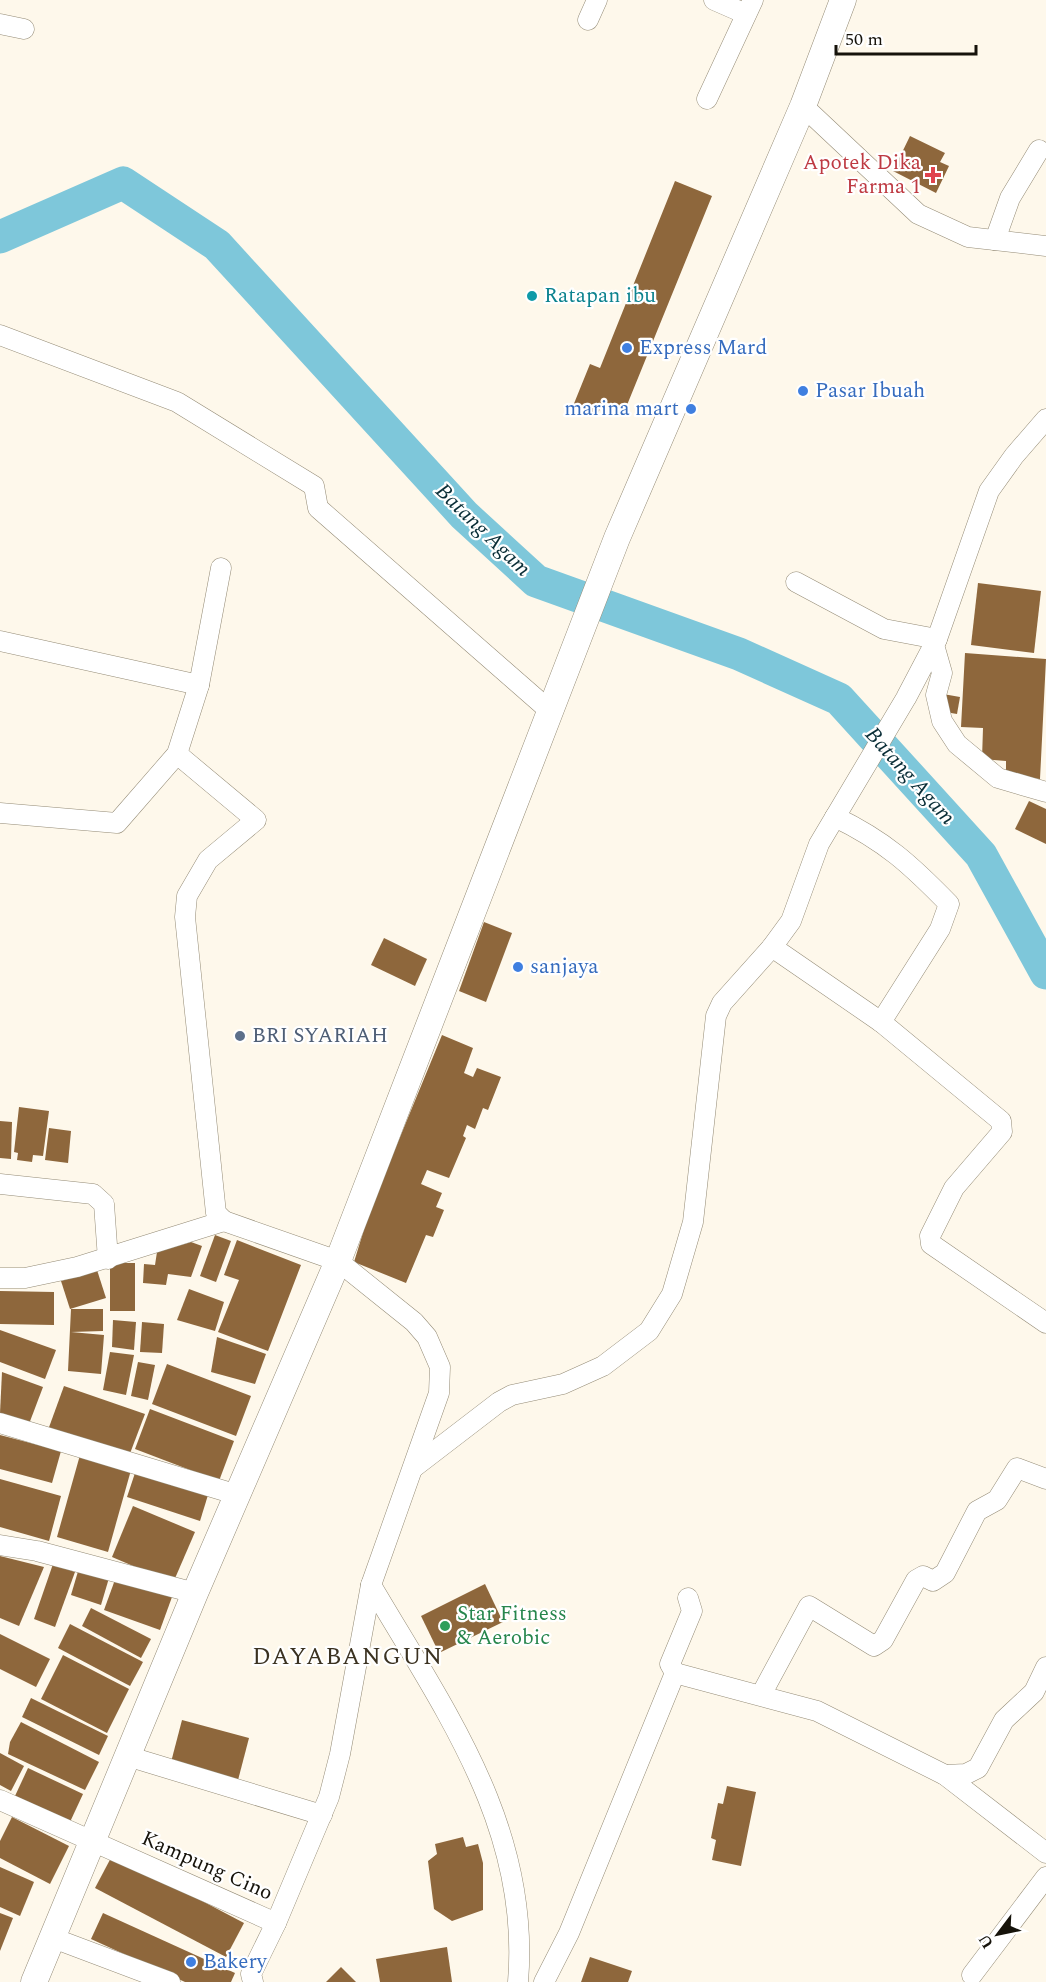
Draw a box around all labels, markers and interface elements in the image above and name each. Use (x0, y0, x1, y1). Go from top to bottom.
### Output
scale bar (836, 18, 976, 56)
text: 50 m (845, 26, 883, 53)
place label: Apotek Dika Farma 1 (803, 147, 922, 203)
marker: Apotek Dika Farma 1 (926, 168, 940, 182)
place label: Ratapan ibu (544, 280, 656, 312)
marker: Ratapan ibu (525, 289, 539, 303)
place label: Express Mard (639, 332, 767, 364)
marker: Express Mard (620, 341, 634, 355)
place label: Pasar Ibuah (815, 375, 925, 407)
marker: Pasar Ibuah (796, 384, 810, 398)
place label: marina mart (564, 393, 679, 425)
marker: marina mart (684, 402, 698, 416)
water label: Batang Agam (427, 476, 539, 584)
water label: Batang Agam (857, 719, 963, 833)
place label: sanjaya (530, 951, 599, 983)
marker: sanjaya (511, 960, 525, 974)
place label: BRI SYARIAH (252, 1020, 388, 1052)
marker: BRI SYARIAH (233, 1029, 247, 1043)
place label: Star Fitness & Aerobic (457, 1598, 567, 1654)
marker: Star Fitness & Aerobic (438, 1619, 452, 1633)
district label: DAYABANGUN (252, 1639, 444, 1675)
street label: Kampung Cino (136, 1823, 278, 1909)
north arrow (968, 1904, 1028, 1964)
text: U (972, 1929, 1000, 1953)
place label: Bakery (203, 1946, 268, 1978)
marker: Bakery (184, 1955, 198, 1969)

